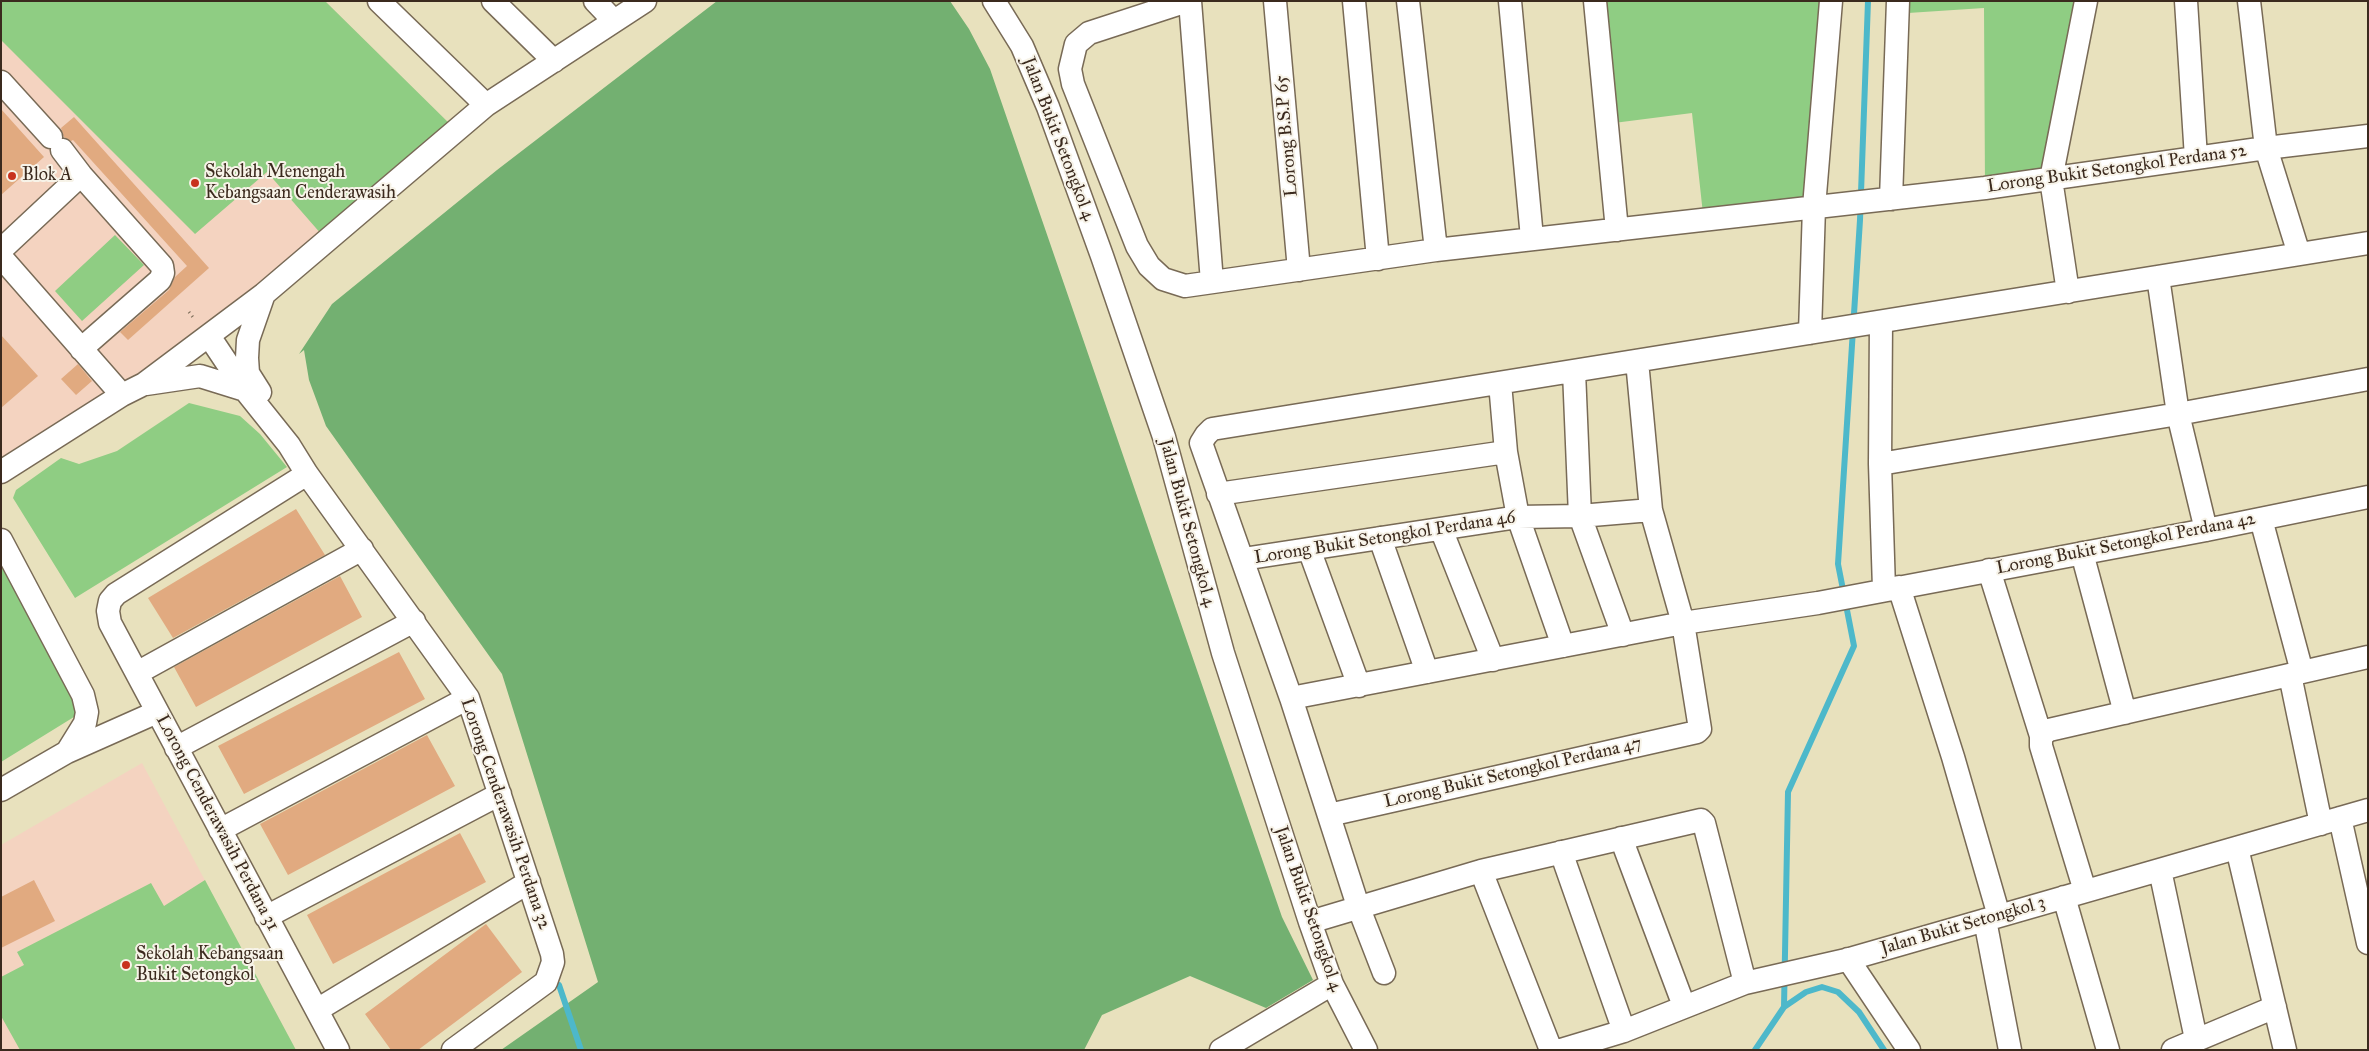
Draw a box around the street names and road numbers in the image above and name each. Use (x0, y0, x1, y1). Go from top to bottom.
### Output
street label: Jalan Bukit Setongkol 4 (1017, 54, 1099, 224)
street label: Lorong B.S.P 65 (1271, 74, 1303, 198)
street label: Lorong Bukit Setongkol Perdana 52 (1986, 140, 2248, 198)
street label: Jalan Bukit Setongkol 4 (1154, 437, 1220, 609)
street label: Lorong Bukit Setongkol Perdana 46 (1253, 507, 1517, 569)
street label: Lorong Bukit Setongkol Perdana 42 (1995, 508, 2257, 580)
street label: Lorong Cenderawasih Perdana 32 (455, 695, 555, 933)
street label: Lorong Cenderawasih Perdana 31 (151, 711, 283, 935)
street label: Lorong Bukit Setongkol Perdana 47 (1382, 733, 1644, 813)
street label: Jalan Bukit Setongkol 4 (1270, 824, 1346, 994)
street label: Jalan Bukit Setongkol 3 (1878, 892, 2048, 960)

